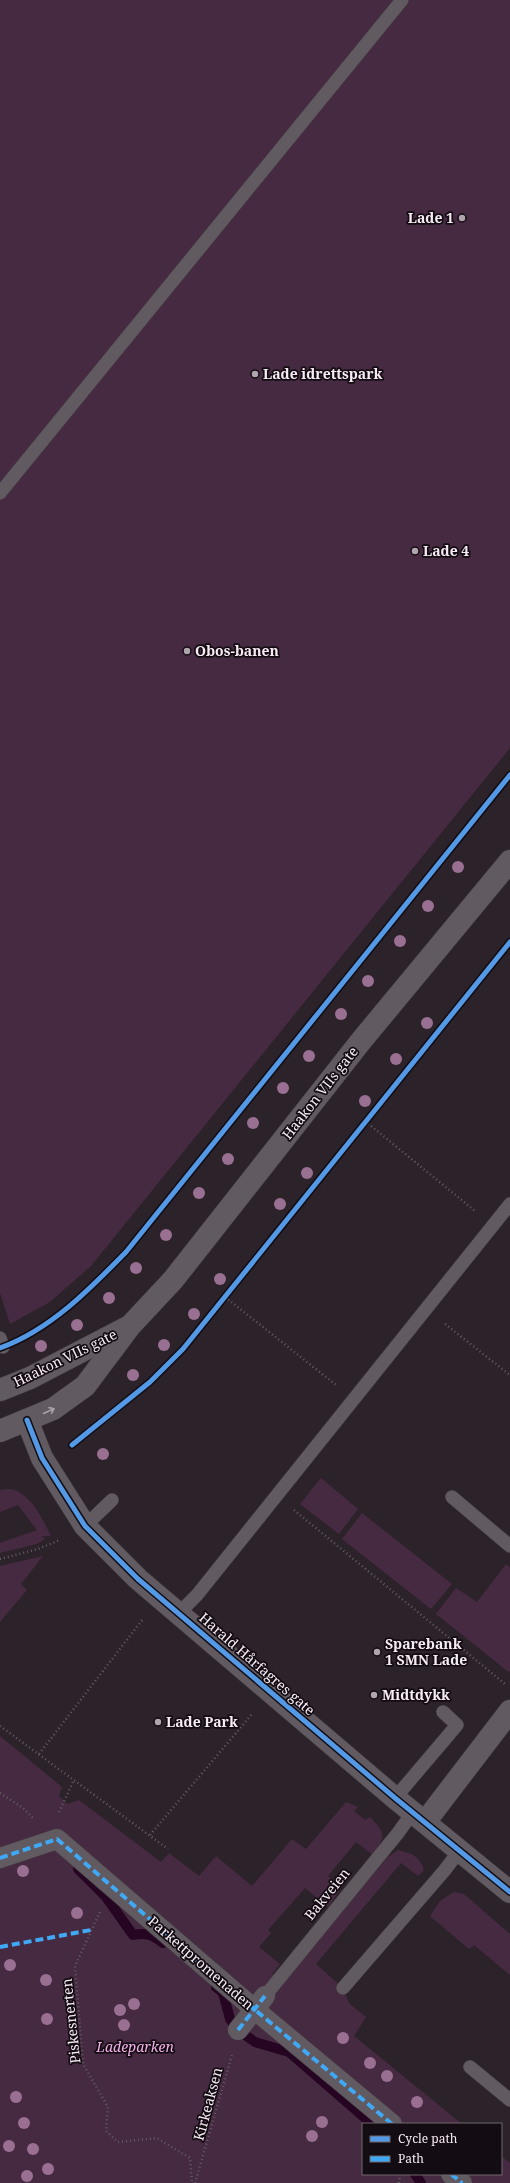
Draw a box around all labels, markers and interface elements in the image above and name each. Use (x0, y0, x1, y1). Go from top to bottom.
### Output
place label: Lade 1 (408, 208, 454, 227)
marker: Lade 1 (457, 213, 467, 223)
place label: Lade idrettspark (263, 364, 382, 383)
marker: Lade idrettspark (250, 369, 260, 379)
place label: Lade 4 (423, 541, 469, 560)
marker: Lade 4 (410, 546, 420, 556)
place label: Obos-banen (195, 641, 279, 660)
marker: Obos-banen (182, 646, 192, 656)
street label: Haakon VIIs gate (277, 1042, 362, 1143)
street label: Haakon VIIs gate (10, 1324, 120, 1391)
one-way arrow (42, 1407, 54, 1414)
street label: Harald Hårfagres gate (195, 1608, 319, 1719)
place label: Sparebank 1 SMN Lade (385, 1634, 467, 1669)
marker: Sparebank 1 SMN Lade (372, 1647, 382, 1657)
place label: Midtdykk (382, 1685, 450, 1704)
marker: Midtdykk (369, 1690, 379, 1700)
place label: Lade Park (166, 1712, 238, 1731)
marker: Lade Park (153, 1717, 163, 1727)
street label: Bakveien (300, 1864, 353, 1924)
street label: Parkettpromenaden (144, 1911, 258, 2014)
street label: Piskesnerten (57, 1978, 84, 2065)
park label: Ladeparken (95, 2037, 174, 2056)
street label: Kirkeaksen (189, 2065, 226, 2143)
legend (362, 2123, 502, 2175)
text: Cycle path (398, 2130, 458, 2147)
text: Path (398, 2150, 424, 2167)

